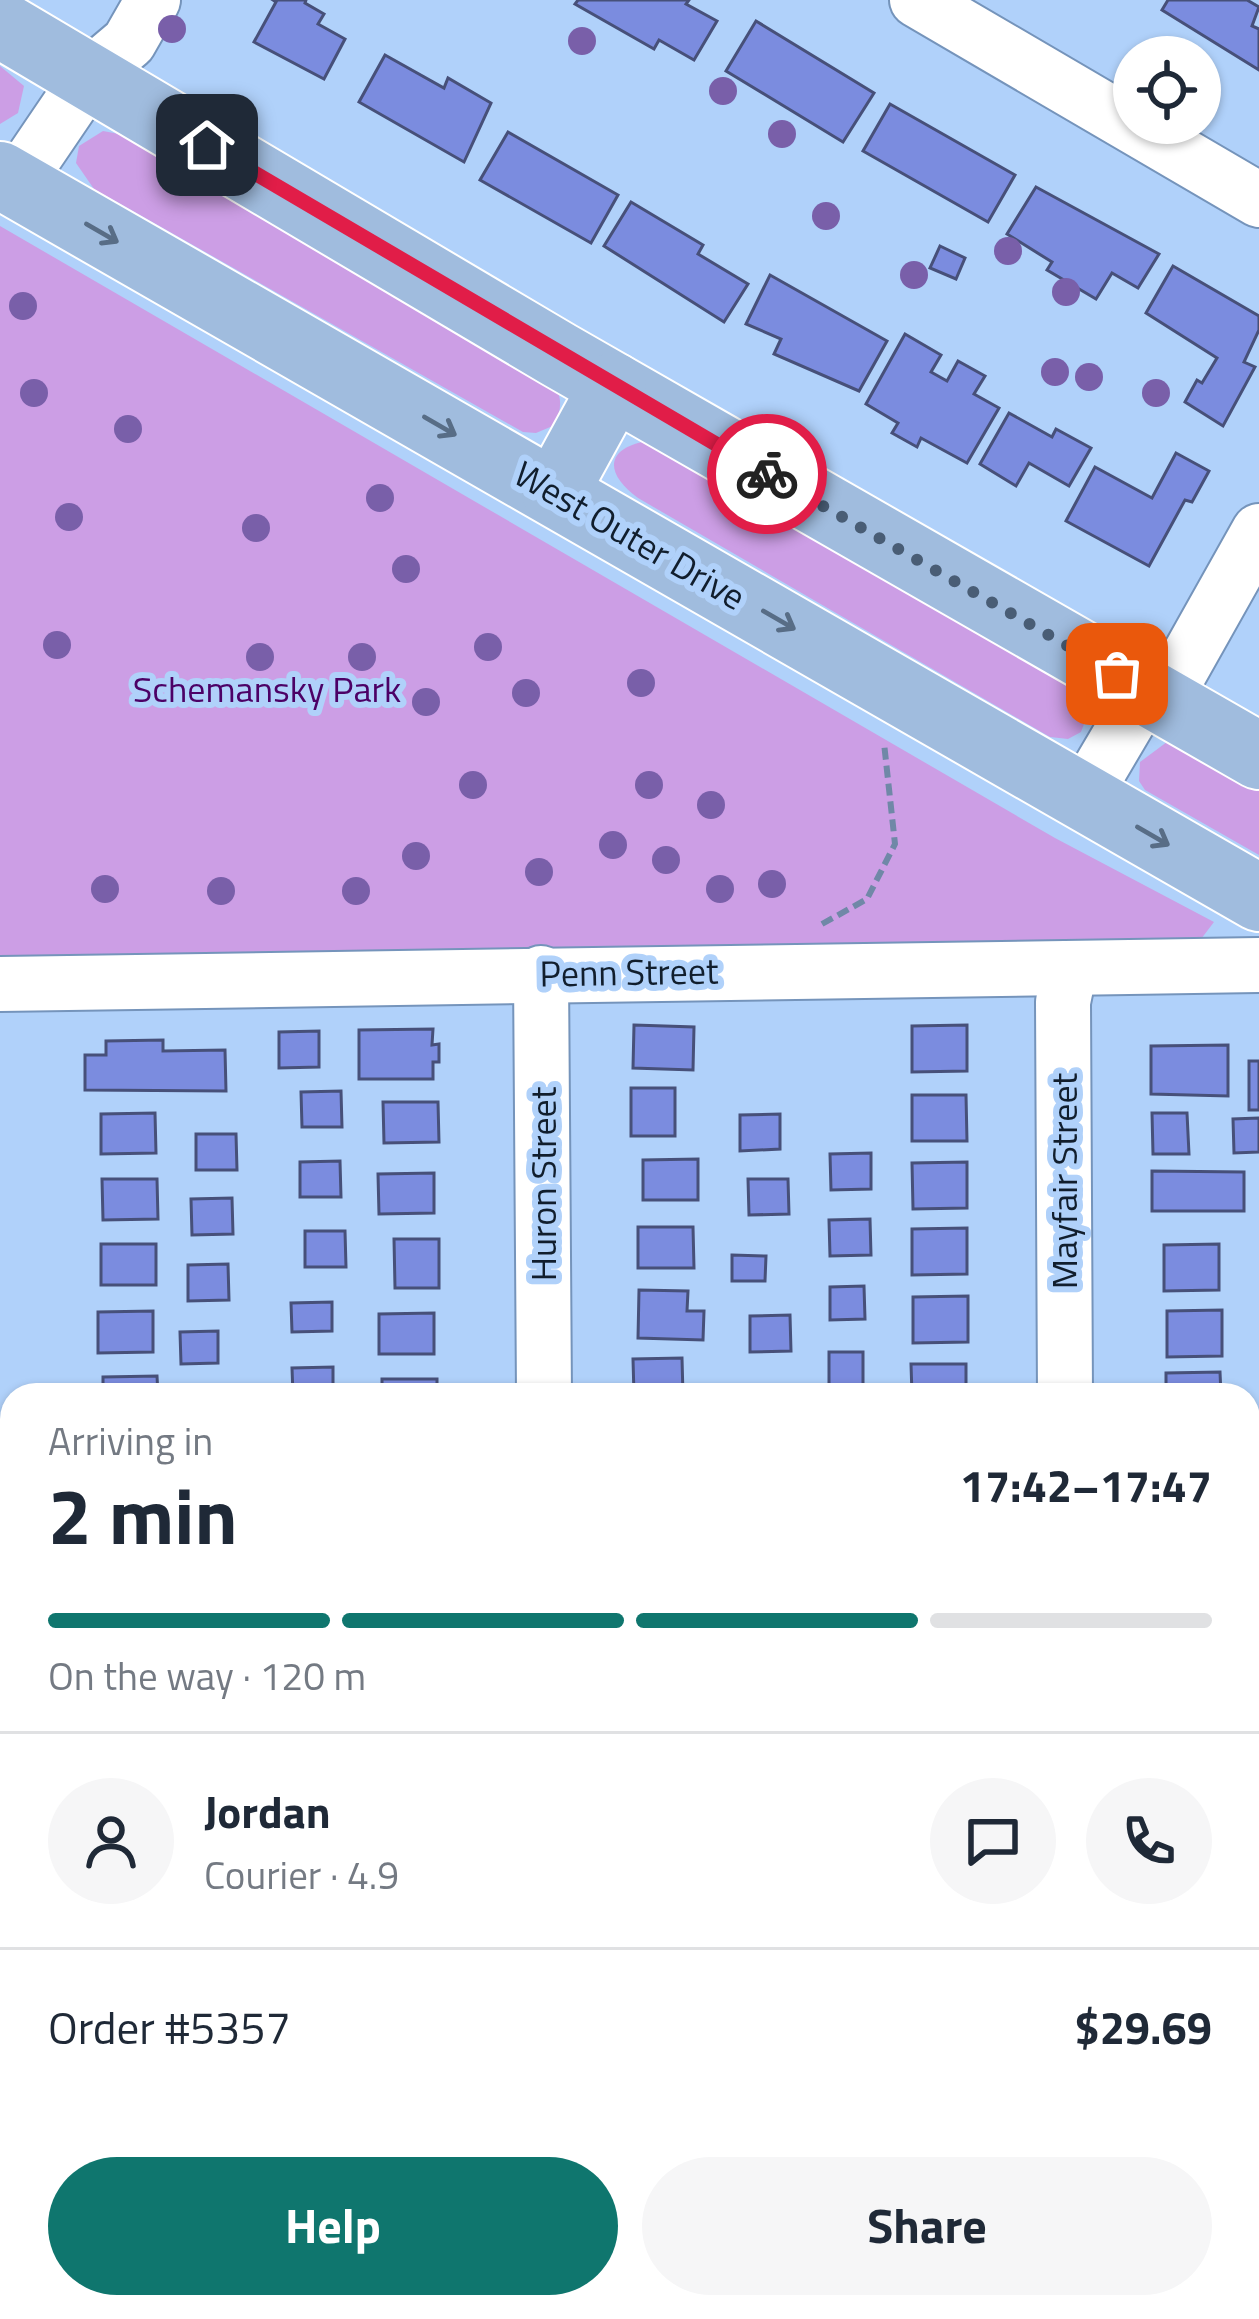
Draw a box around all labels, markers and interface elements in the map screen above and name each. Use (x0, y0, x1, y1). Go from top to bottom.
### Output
map controls (1113, 36, 1221, 144)
button: locate (1113, 36, 1221, 144)
pin (156, 94, 258, 196)
icon: home (174, 112, 240, 178)
one-way arrow (83, 222, 118, 246)
courier (707, 414, 827, 534)
one-way arrow (422, 415, 457, 439)
icon: bike (734, 441, 800, 507)
street label: West Outer Drive (504, 446, 756, 623)
one-way arrow (761, 609, 796, 633)
pin (1066, 623, 1168, 725)
icon: bag (1084, 641, 1150, 707)
park label: Schemansky Park (133, 661, 401, 716)
one-way arrow (1135, 825, 1170, 849)
street label: Penn Street (539, 942, 719, 1001)
street label: Mayfair Street (1036, 1072, 1091, 1289)
street label: Huron Street (515, 1086, 570, 1281)
text: Arriving in (48, 1411, 213, 1470)
text: 17:42–17:47 (960, 1451, 1212, 1519)
text: 2 min (48, 1456, 238, 1574)
text: On the way · 120 m (48, 1646, 366, 1705)
text: Jordan (204, 1777, 331, 1845)
button: person (48, 1778, 174, 1904)
button: chat (930, 1778, 1056, 1904)
button: phone (1086, 1778, 1212, 1904)
text: Courier · 4.9 (204, 1845, 399, 1904)
text: Order #5357 (48, 1993, 291, 2061)
text: $29.69 (1074, 1993, 1212, 2061)
button: Help (48, 2157, 618, 2295)
button: Share (642, 2157, 1212, 2295)

